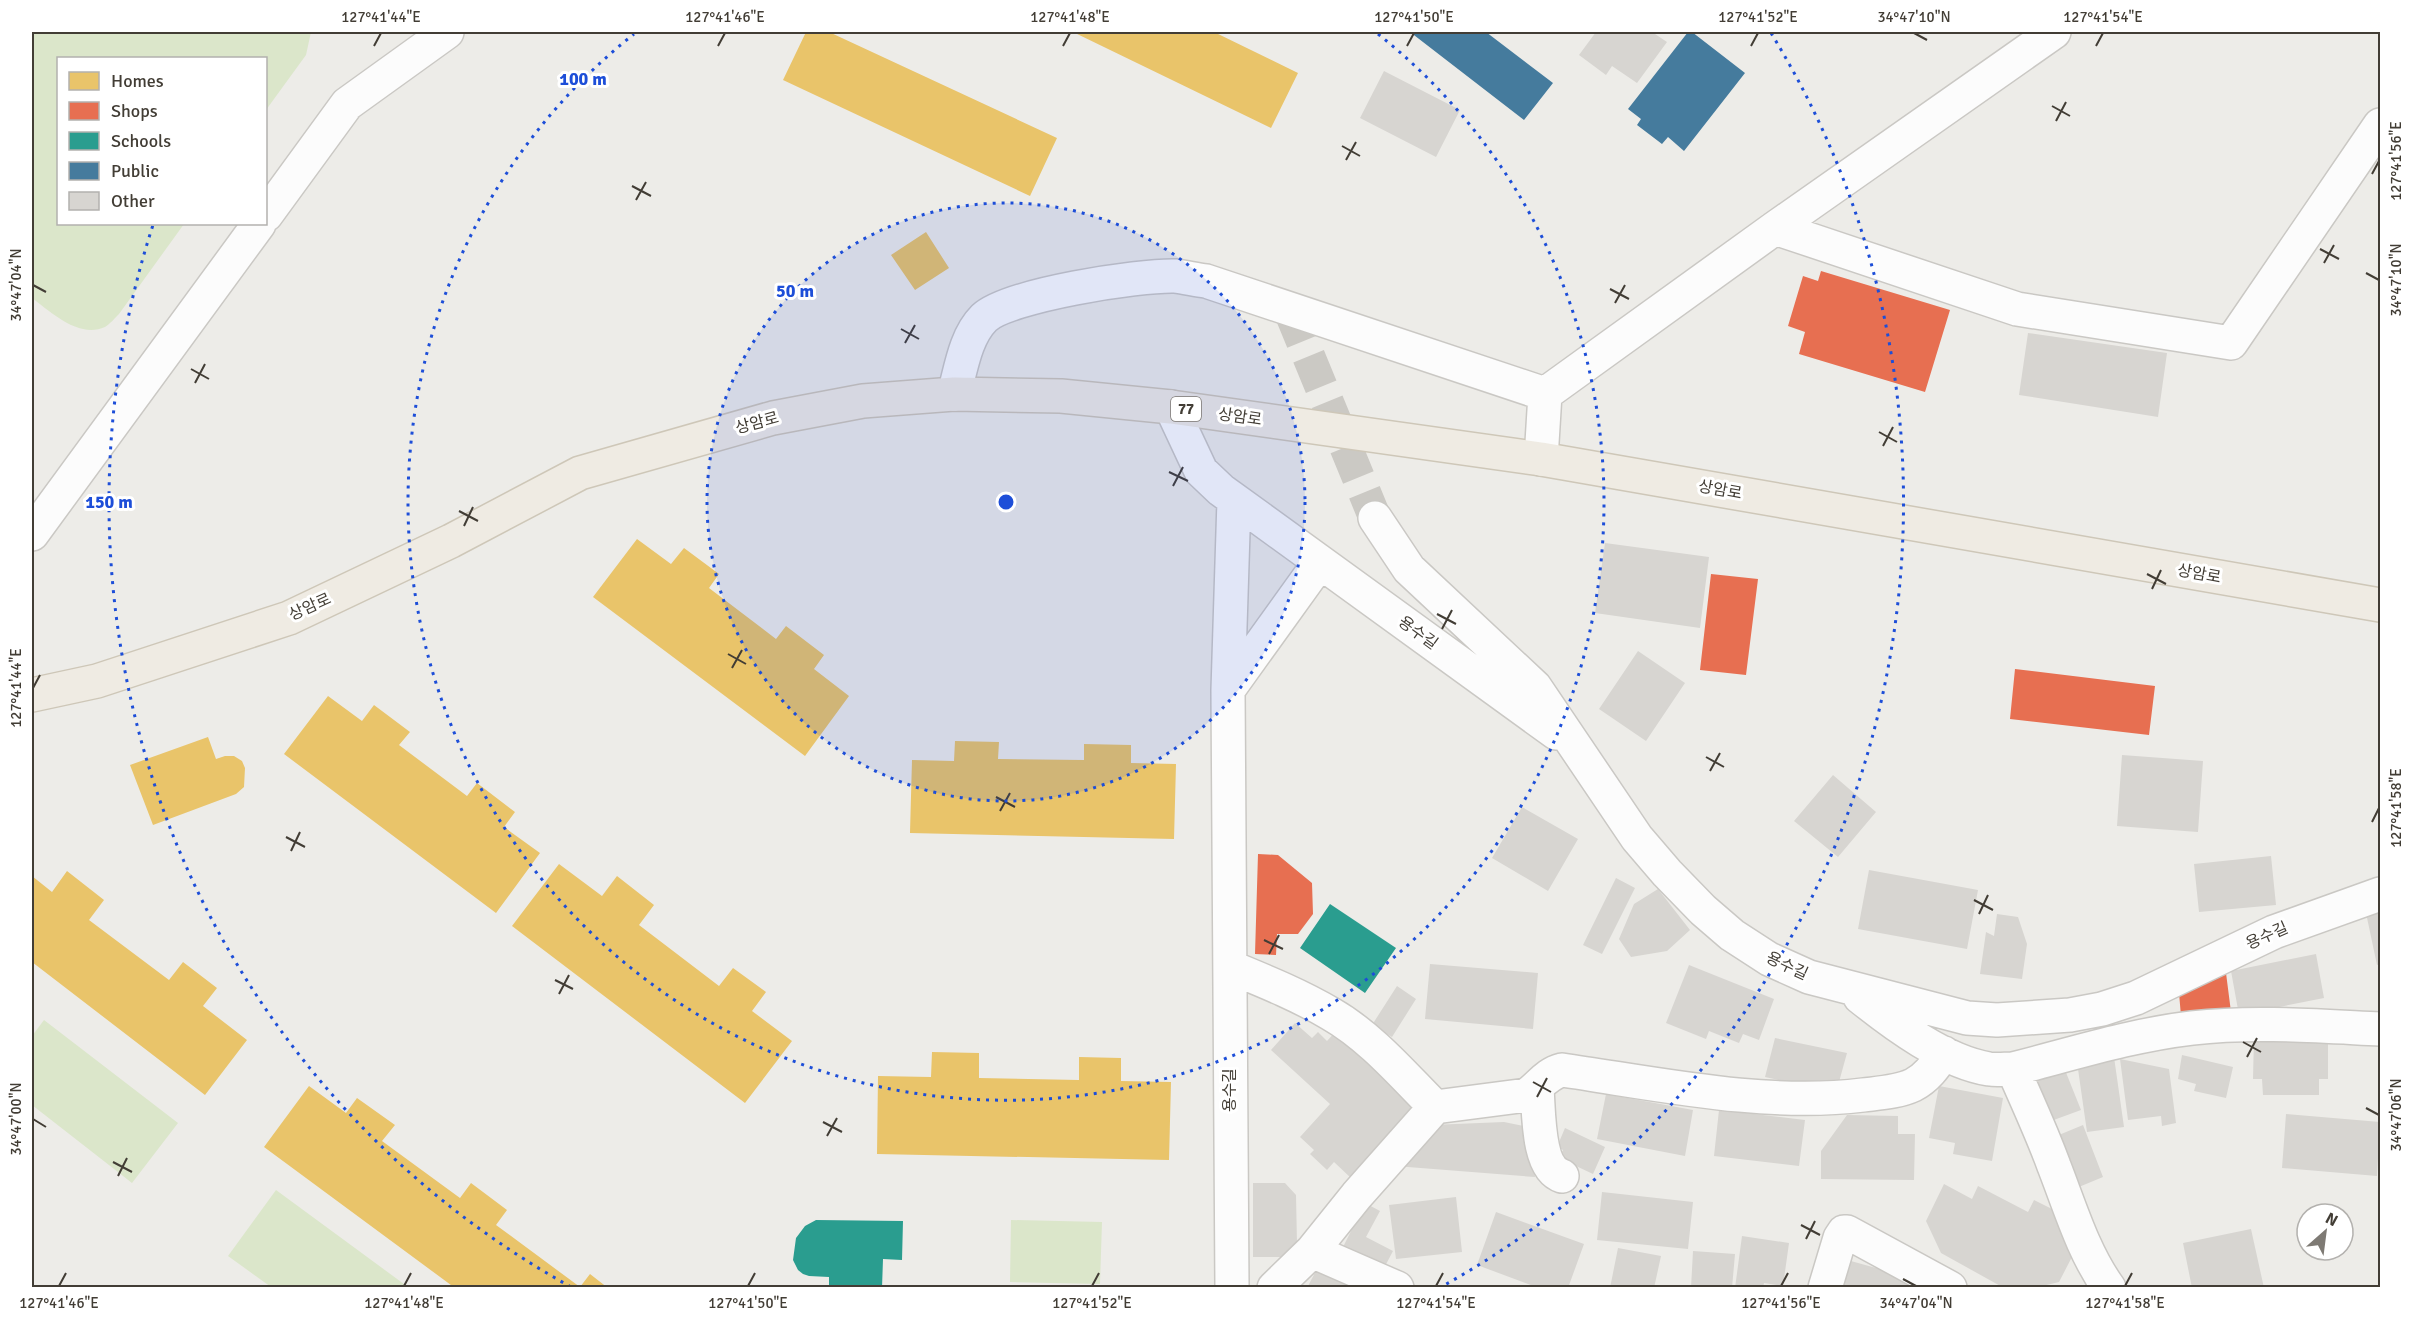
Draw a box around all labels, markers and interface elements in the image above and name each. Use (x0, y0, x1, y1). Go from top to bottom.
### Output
text: 127°41'44"E (341, 8, 421, 26)
text: 127°41'46"E (685, 8, 765, 26)
text: 127°41'48"E (1030, 8, 1110, 26)
text: 127°41'50"E (1374, 8, 1454, 26)
text: 127°41'52"E (1718, 8, 1798, 26)
text: 34°47'10"N (1877, 8, 1951, 26)
text: 127°41'54"E (2063, 8, 2143, 26)
legend (57, 57, 267, 225)
text: 100 m (559, 68, 607, 90)
text: Homes (111, 70, 164, 92)
text: Shops (111, 100, 158, 122)
text: 127°41'56"E (2387, 121, 2405, 201)
text: Schools (111, 130, 171, 152)
text: Public (111, 160, 159, 182)
text: Other (111, 190, 155, 212)
text: 34°47'10"N (2387, 243, 2405, 317)
text: 34°47'04"N (7, 248, 25, 322)
text: 50 m (776, 280, 814, 302)
road number: 77 (1171, 397, 1201, 421)
street label: 상암로 (1217, 404, 1264, 430)
street label: 상암로 (733, 408, 781, 438)
street label: 상암로 (1697, 476, 1744, 504)
text: 150 m (85, 491, 133, 513)
centre of rings (996, 492, 1016, 512)
street label: 상암로 (2176, 560, 2223, 588)
street label: 상암로 (286, 589, 334, 625)
street label: 용수길 (1394, 612, 1442, 654)
text: 127°41'44"E (7, 648, 25, 728)
text: 127°41'58"E (2387, 768, 2405, 848)
street label: 용수길 (2243, 918, 2291, 954)
street label: 용수길 (1763, 948, 1811, 984)
street label: 용수길 (1220, 1068, 1240, 1112)
text: 34°47'06"N (2387, 1078, 2405, 1152)
text: 34°47'00"N (7, 1082, 25, 1156)
north arrow (2295, 1202, 2355, 1262)
text: N (2322, 1208, 2341, 1231)
text: 127°41'46"E (19, 1294, 99, 1312)
text: 127°41'48"E (364, 1294, 444, 1312)
text: 127°41'50"E (708, 1294, 788, 1312)
text: 127°41'52"E (1052, 1294, 1132, 1312)
text: 127°41'54"E (1396, 1294, 1476, 1312)
text: 127°41'56"E (1741, 1294, 1821, 1312)
text: 34°47'04"N (1879, 1294, 1953, 1312)
text: 127°41'58"E (2085, 1294, 2165, 1312)

